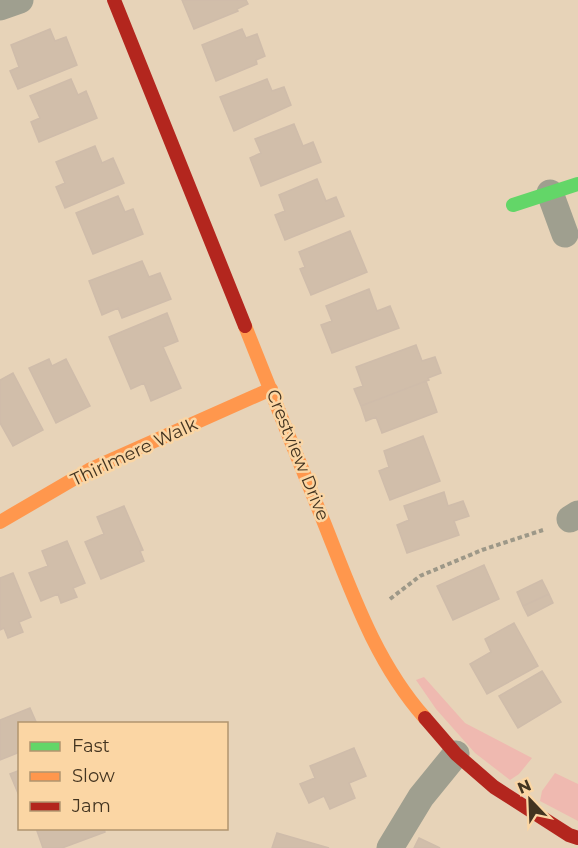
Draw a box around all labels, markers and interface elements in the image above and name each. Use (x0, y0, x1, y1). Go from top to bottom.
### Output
street label: Crestview Drive (262, 386, 334, 524)
street label: Thirlmere Walk (67, 413, 201, 491)
legend (18, 722, 228, 830)
text: Fast (72, 735, 110, 757)
text: Slow (72, 765, 115, 787)
north arrow (500, 770, 560, 830)
text: N (515, 775, 534, 798)
text: Jam (71, 795, 111, 817)

